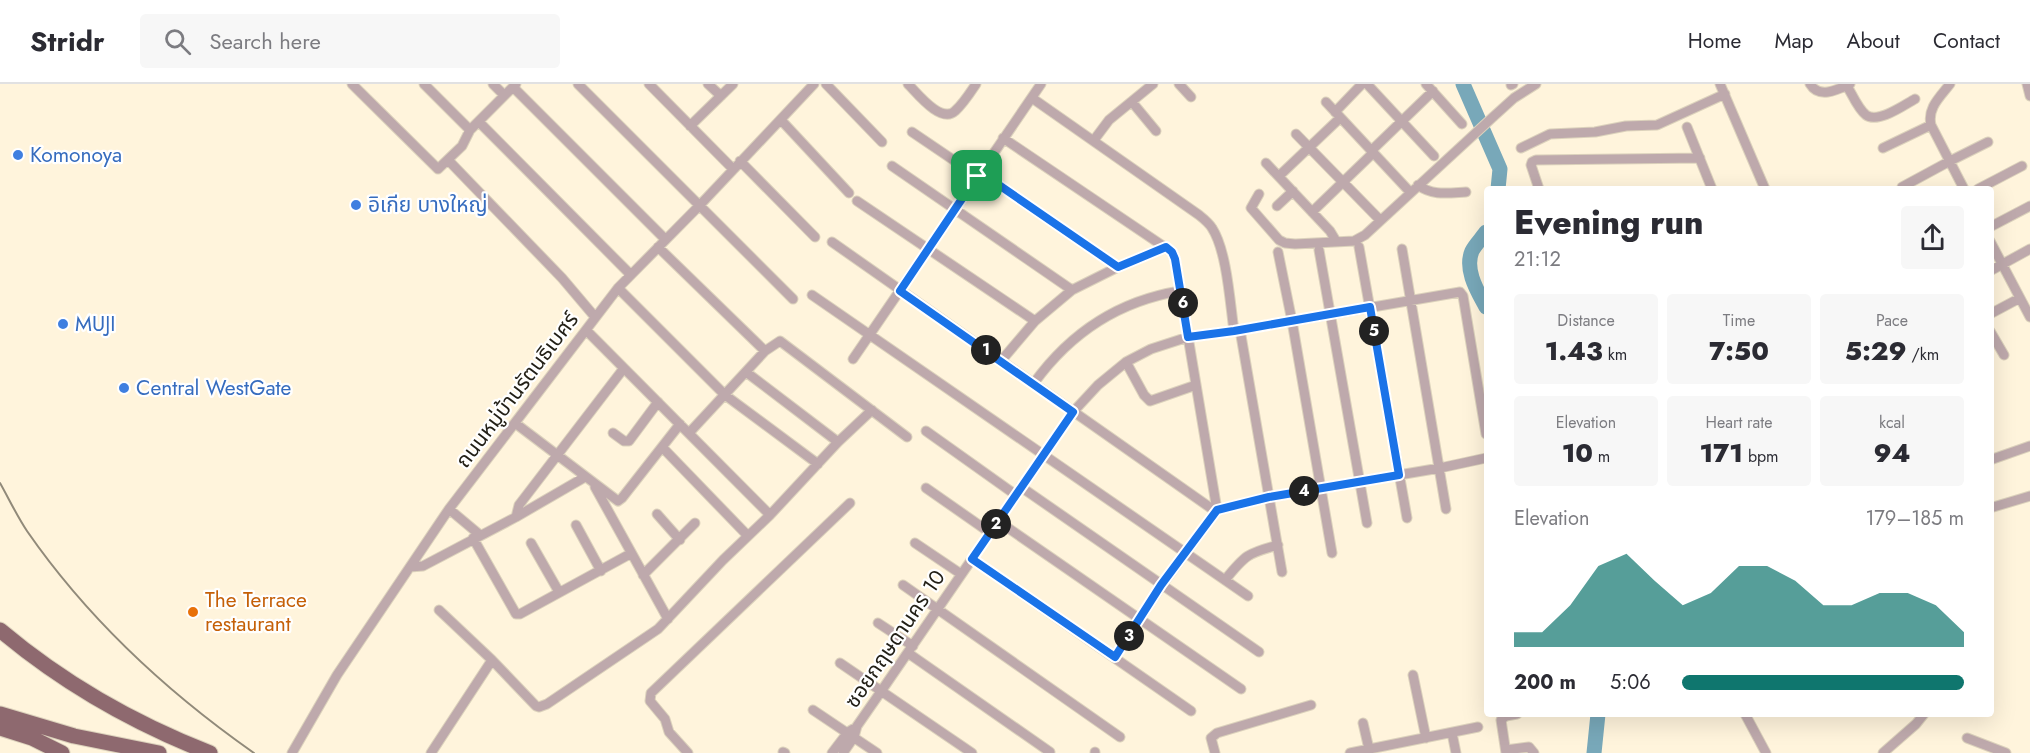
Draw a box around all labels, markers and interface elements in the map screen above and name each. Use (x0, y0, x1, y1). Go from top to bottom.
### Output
search box (140, 14, 560, 68)
text: Stridr (30, 21, 104, 62)
icon: search (161, 25, 194, 58)
text: Search here (209, 25, 321, 57)
text: Home (1688, 26, 1741, 56)
text: Map (1774, 26, 1814, 56)
text: About (1847, 26, 1900, 56)
text: Contact (1933, 26, 2000, 56)
place label: Komonoya (30, 140, 122, 170)
marker: Komonoya (11, 148, 25, 162)
pin (951, 150, 1002, 201)
icon: arrive (960, 159, 993, 192)
place label: อิเกีย บางใหญ่ (368, 190, 488, 220)
marker: อิเกีย บางใหญ่ (349, 198, 363, 212)
text: Evening run (1514, 199, 1704, 246)
button: share (1901, 206, 1964, 269)
text: 21:12 (1514, 245, 1561, 274)
pin: 6 (1168, 288, 1198, 318)
text: 6 (1178, 291, 1188, 314)
street label: ถนนหมู่บ้านรัตนธิเบศร์ (449, 305, 586, 474)
place label: MUJI (75, 309, 115, 339)
text: Distance (1557, 309, 1615, 332)
text: Time (1723, 309, 1755, 332)
text: Pace (1876, 309, 1908, 332)
pin: 5 (1359, 316, 1389, 346)
marker: MUJI (56, 317, 70, 331)
text: 5 (1369, 319, 1379, 342)
text: 1.43 (1545, 332, 1603, 370)
text: 7:50 (1709, 332, 1769, 370)
text: 5:29 (1845, 332, 1907, 370)
pin: 1 (971, 335, 1001, 365)
text: 1 (982, 338, 990, 361)
text: km (1603, 343, 1627, 366)
text: /km (1907, 343, 1939, 366)
place label: Central WestGate (136, 373, 292, 403)
marker: Central WestGate (117, 381, 131, 395)
text: Elevation (1556, 411, 1616, 434)
text: Heart rate (1706, 411, 1772, 434)
text: kcal (1879, 411, 1905, 434)
text: 10 (1562, 434, 1593, 472)
text: 171 (1699, 434, 1743, 472)
text: 94 (1873, 434, 1911, 472)
text: m (1593, 445, 1610, 468)
text: bpm (1743, 445, 1779, 468)
pin: 4 (1289, 476, 1319, 506)
text: 4 (1298, 479, 1310, 502)
text: Elevation (1514, 504, 1589, 533)
text: 179–185 m (1865, 504, 1964, 533)
pin: 2 (981, 509, 1011, 539)
text: 2 (991, 512, 1001, 535)
street label: ซอยกฤษดานคร 10 (838, 564, 952, 714)
place label: The Terrace restaurant (205, 585, 307, 639)
marker: The Terrace restaurant (186, 605, 200, 619)
pin: 3 (1114, 621, 1144, 651)
text: 3 (1124, 624, 1134, 647)
text: 200 m (1514, 668, 1576, 697)
text: 5:06 (1610, 668, 1651, 697)

